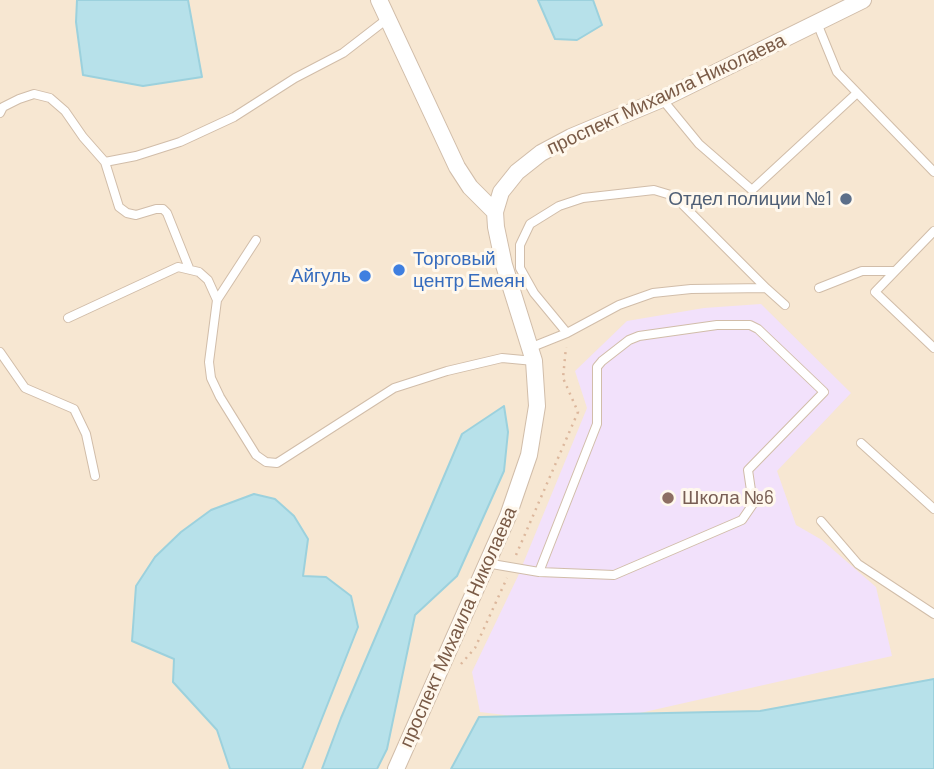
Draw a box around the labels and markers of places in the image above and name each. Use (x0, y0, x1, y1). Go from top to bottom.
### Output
place label: Отдел полиции №1 (668, 188, 832, 210)
marker: Отдел полиции №1 (838, 191, 854, 207)
place label: Торговый центр Емеян (413, 248, 525, 292)
marker: Торговый центр Емеян (391, 262, 407, 278)
place label: Айгуль (291, 265, 351, 287)
marker: Айгуль (357, 268, 373, 284)
place label: Школа №6 (682, 487, 774, 509)
marker: Школа №6 (660, 490, 676, 506)

